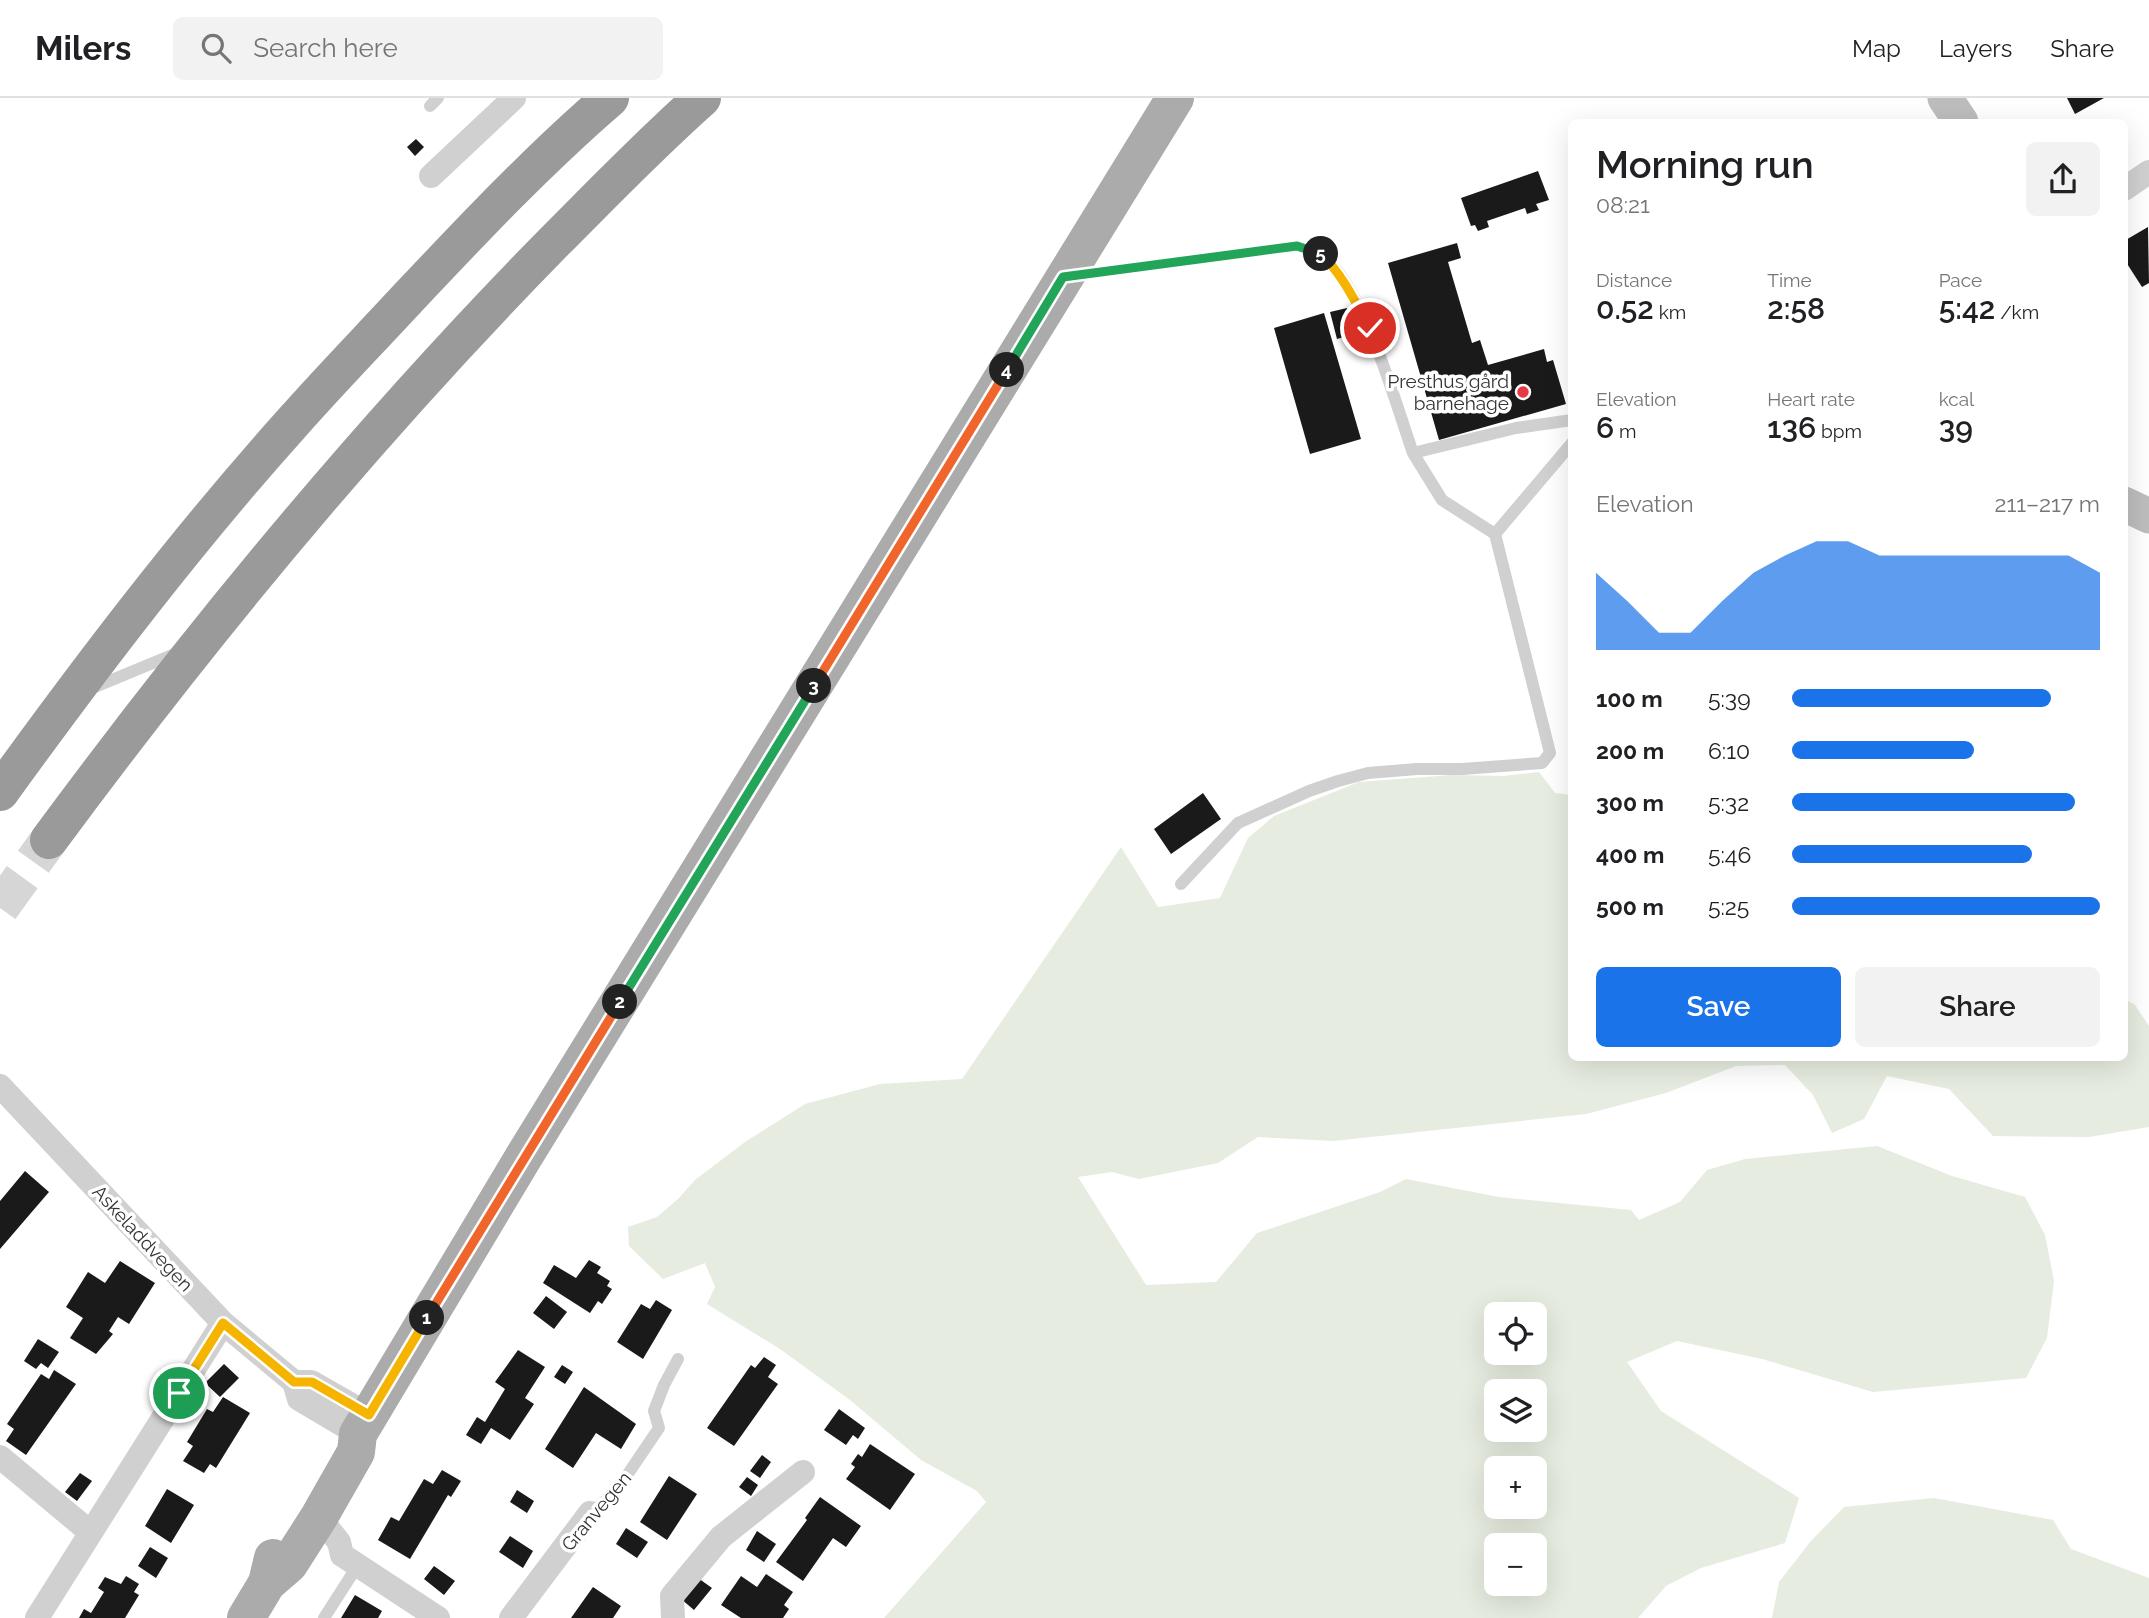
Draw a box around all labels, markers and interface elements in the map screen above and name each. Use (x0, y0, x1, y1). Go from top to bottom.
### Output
search box (173, 17, 663, 80)
text: Milers (35, 29, 131, 68)
icon: search (197, 29, 235, 67)
text: Search here (253, 33, 398, 63)
text: Map (1852, 34, 1901, 63)
text: Layers (1939, 34, 2012, 63)
text: Share (2050, 34, 2114, 63)
text: Morning run (1596, 142, 1814, 187)
button: share (2026, 142, 2100, 216)
text: 08:21 (1596, 191, 1650, 218)
pin: 5 (1304, 236, 1338, 272)
text: 5 (1315, 242, 1326, 264)
text: Distance (1596, 269, 1672, 291)
text: Time (1767, 269, 1812, 291)
text: Pace (1939, 269, 1982, 291)
text: 0.52 (1596, 291, 1654, 326)
text: 2:58 (1767, 291, 1825, 326)
text: 5:42 (1939, 291, 1995, 326)
pin (1340, 298, 1400, 358)
text: km (1654, 301, 1686, 323)
text: /km (1995, 301, 2039, 323)
icon: check (1351, 309, 1389, 347)
pin: 4 (990, 352, 1024, 388)
text: 4 (1001, 358, 1012, 380)
place label: Presthus gård barnehage (1387, 370, 1509, 414)
marker: Presthus gård barnehage (1515, 384, 1531, 400)
text: Elevation (1596, 388, 1677, 410)
text: Heart rate (1767, 388, 1855, 410)
text: kcal (1939, 388, 1974, 410)
text: 6 (1596, 410, 1614, 445)
text: 136 (1767, 410, 1816, 445)
text: 39 (1939, 410, 1973, 445)
text: m (1614, 420, 1637, 442)
text: bpm (1816, 420, 1862, 442)
text: Elevation (1596, 490, 1694, 517)
text: 211–217 m (1995, 490, 2100, 517)
pin: 3 (796, 668, 832, 704)
text: 3 (808, 674, 819, 696)
text: 100 m (1596, 685, 1663, 712)
text: 5:39 (1708, 685, 1751, 712)
text: 200 m (1596, 737, 1664, 764)
text: 6:10 (1708, 737, 1750, 764)
text: 300 m (1596, 789, 1664, 816)
text: 5:32 (1708, 789, 1749, 816)
text: 400 m (1596, 841, 1664, 868)
text: 5:46 (1708, 841, 1751, 868)
text: 500 m (1596, 893, 1664, 920)
text: 5:25 (1708, 893, 1749, 920)
button: Save (1596, 967, 1841, 1047)
button: Share (1855, 967, 2100, 1047)
pin: 2 (602, 984, 638, 1020)
text: 2 (614, 990, 625, 1012)
street label: Askeladdvegen (88, 1181, 198, 1295)
pin: 1 (410, 1300, 444, 1336)
map controls (1484, 1302, 1547, 1596)
button: locate (1484, 1302, 1547, 1365)
text: 1 (422, 1306, 431, 1328)
pin (149, 1363, 209, 1423)
icon: arrive (160, 1374, 198, 1412)
button: layers (1484, 1379, 1547, 1442)
button: + (1484, 1456, 1547, 1519)
street label: Granvegen (557, 1467, 635, 1555)
button: − (1484, 1533, 1547, 1596)

